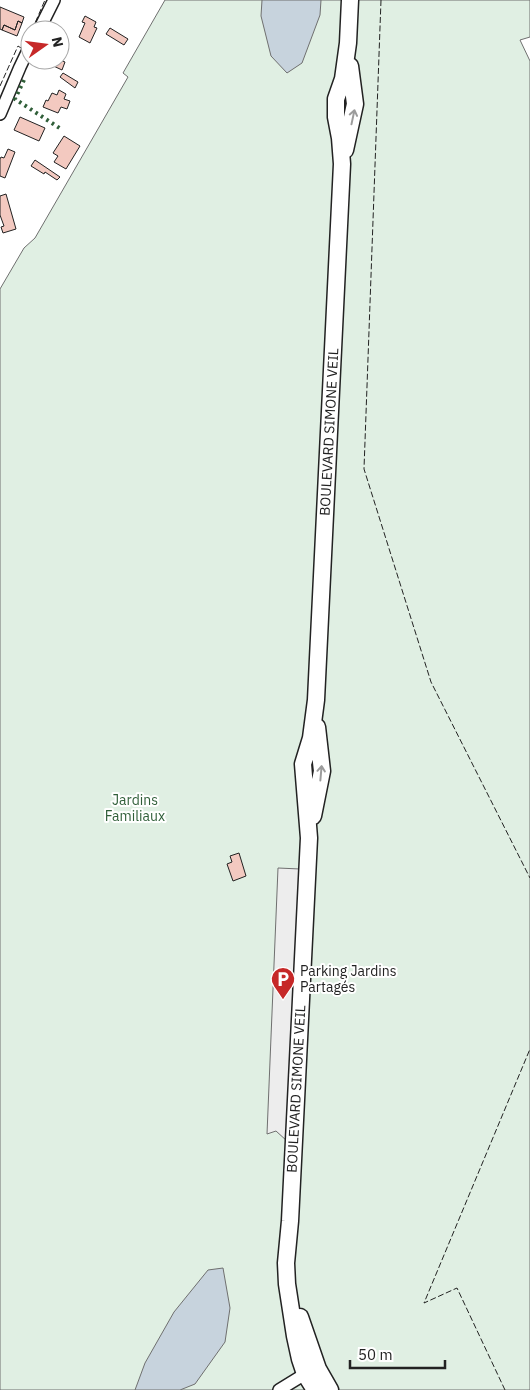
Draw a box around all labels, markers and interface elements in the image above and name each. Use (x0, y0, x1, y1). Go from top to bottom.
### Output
north arrow (20, 20, 70, 70)
text: N (48, 35, 68, 49)
one-way arrow (349, 109, 358, 125)
street label: BOULEVARD SIMONE VEIL (316, 348, 342, 516)
one-way arrow (316, 765, 325, 781)
park label: Jardins Familiaux (105, 791, 165, 825)
place label: Parking Jardins Partagés (300, 962, 397, 996)
parking icon: Parking Jardins Partagés (270, 966, 296, 1000)
street label: BOULEVARD SIMONE VEIL (283, 1005, 309, 1173)
scale bar (350, 1338, 445, 1370)
text: 50 m (358, 1345, 393, 1364)

